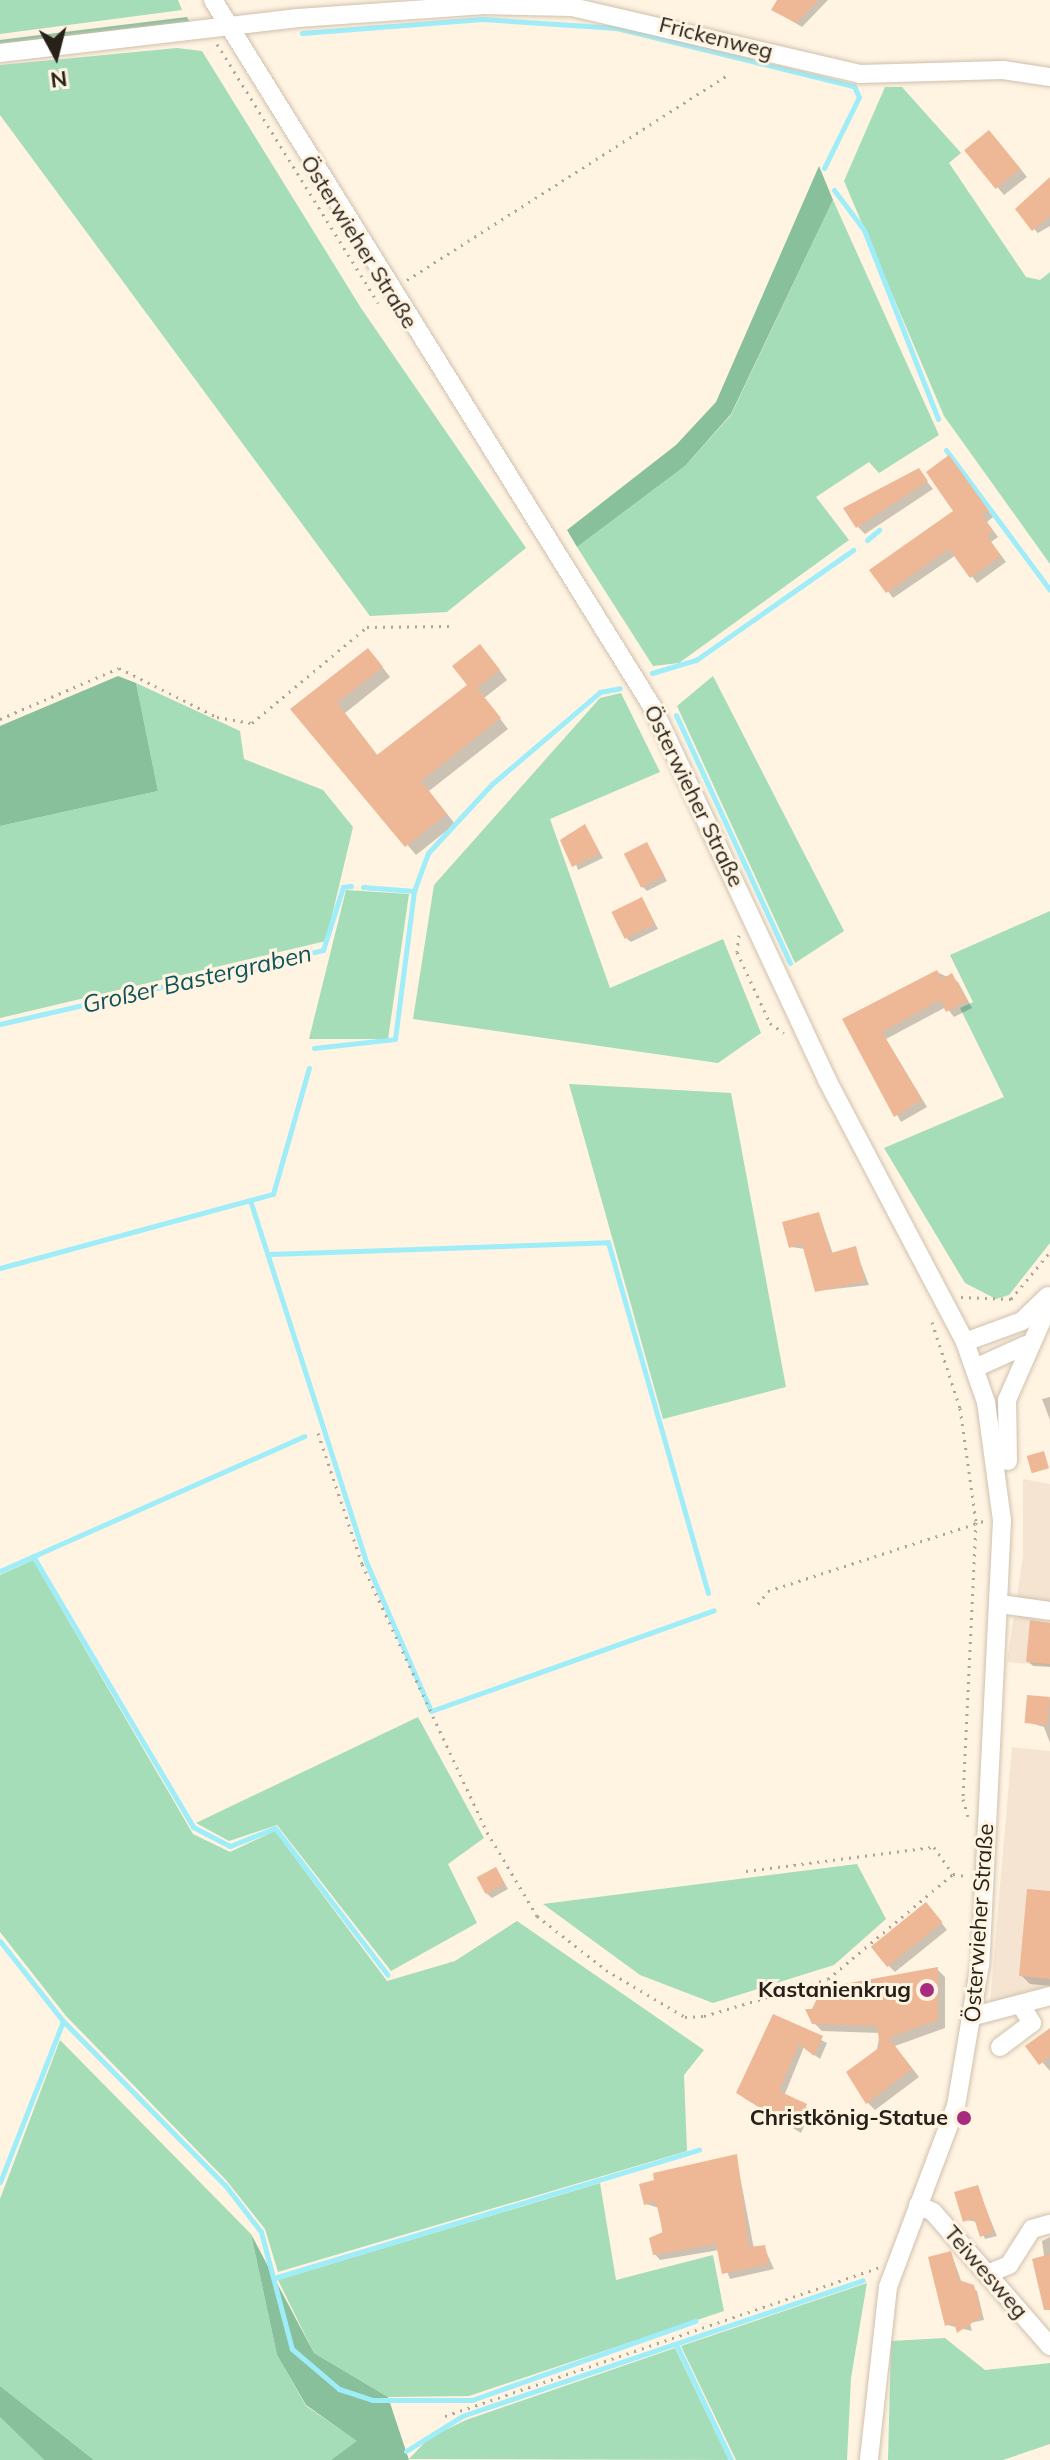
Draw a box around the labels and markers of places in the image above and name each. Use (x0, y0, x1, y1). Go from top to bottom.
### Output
place label: Kastanienkrug (758, 1977, 911, 2003)
marker: Kastanienkrug (918, 1981, 936, 1999)
place label: Christkönig-Statue (750, 2105, 948, 2131)
marker: Christkönig-Statue (955, 2109, 973, 2127)

